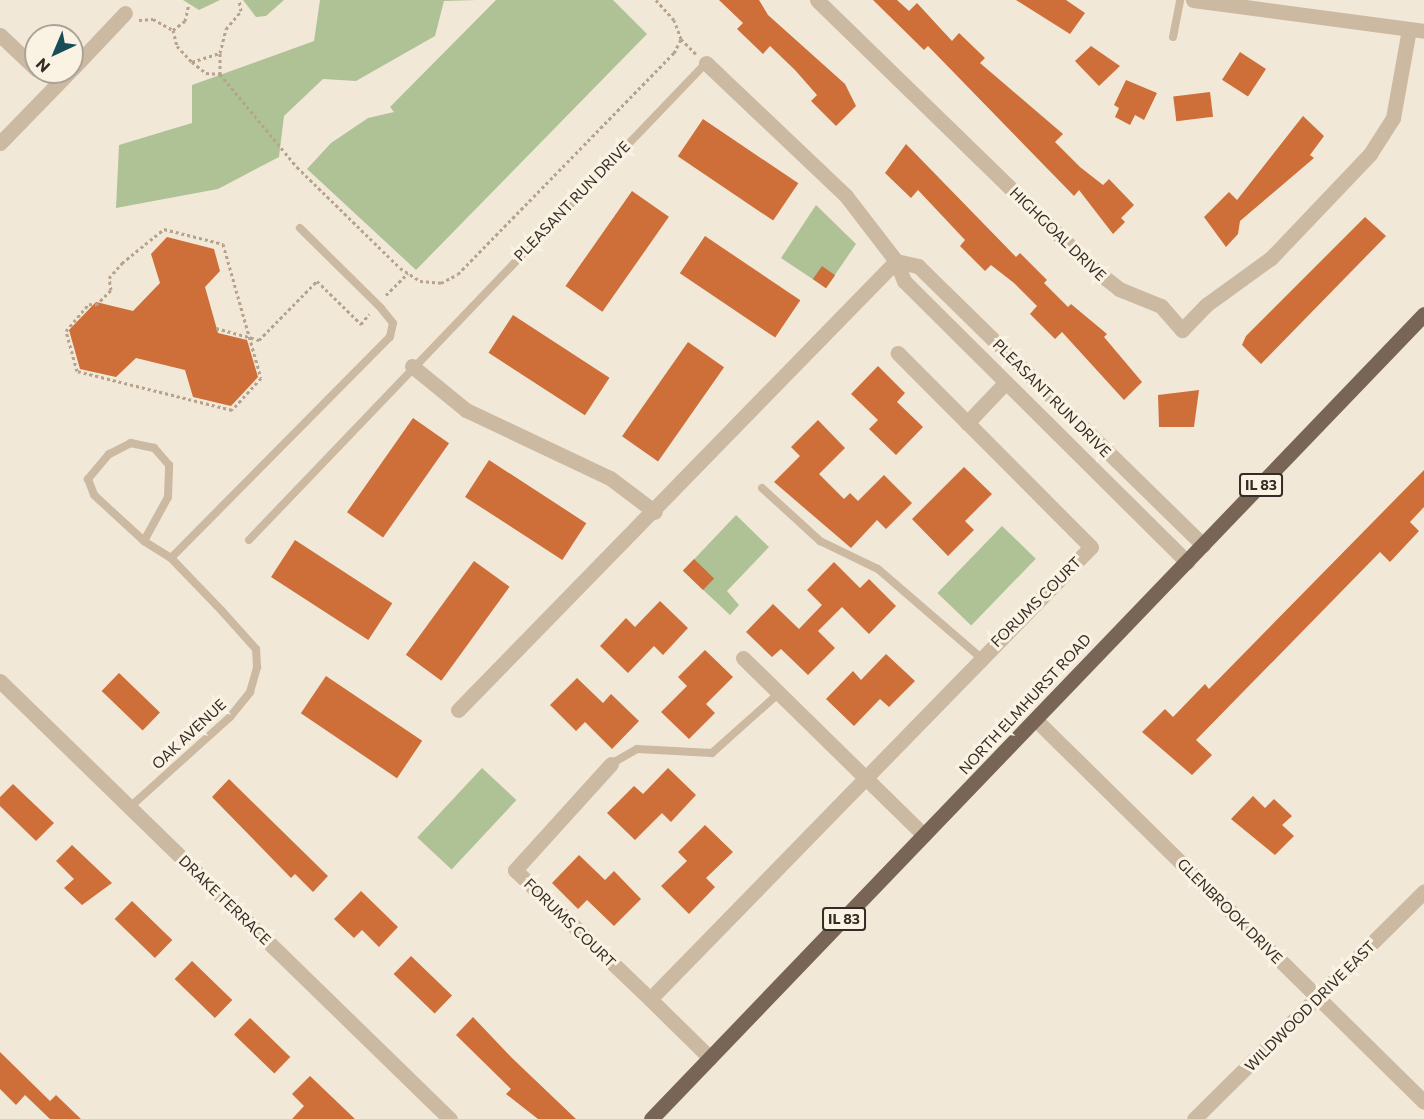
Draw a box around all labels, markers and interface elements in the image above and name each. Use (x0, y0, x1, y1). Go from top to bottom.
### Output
north arrow (24, 24, 84, 84)
text: N (32, 55, 53, 77)
street label: PLEASANT RUN DRIVE (510, 137, 634, 265)
street label: HIGHGOAL DRIVE (1006, 183, 1110, 285)
street label: PLEASANT RUN DRIVE (989, 335, 1115, 461)
road number: IL 83 (1238, 474, 1284, 496)
street label: FORUMS COURT (987, 553, 1085, 651)
street label: NORTH ELMHURST ROAD (955, 630, 1095, 778)
street label: OAK AVENUE (148, 695, 230, 773)
street label: DRAKE TERRACE (175, 852, 275, 948)
street label: GLENBROOK DRIVE (1174, 855, 1286, 967)
street label: FORUMS COURT (520, 875, 620, 971)
road number: IL 83 (822, 908, 866, 930)
street label: WILDWOOD DRIVE EAST (1241, 937, 1379, 1075)

